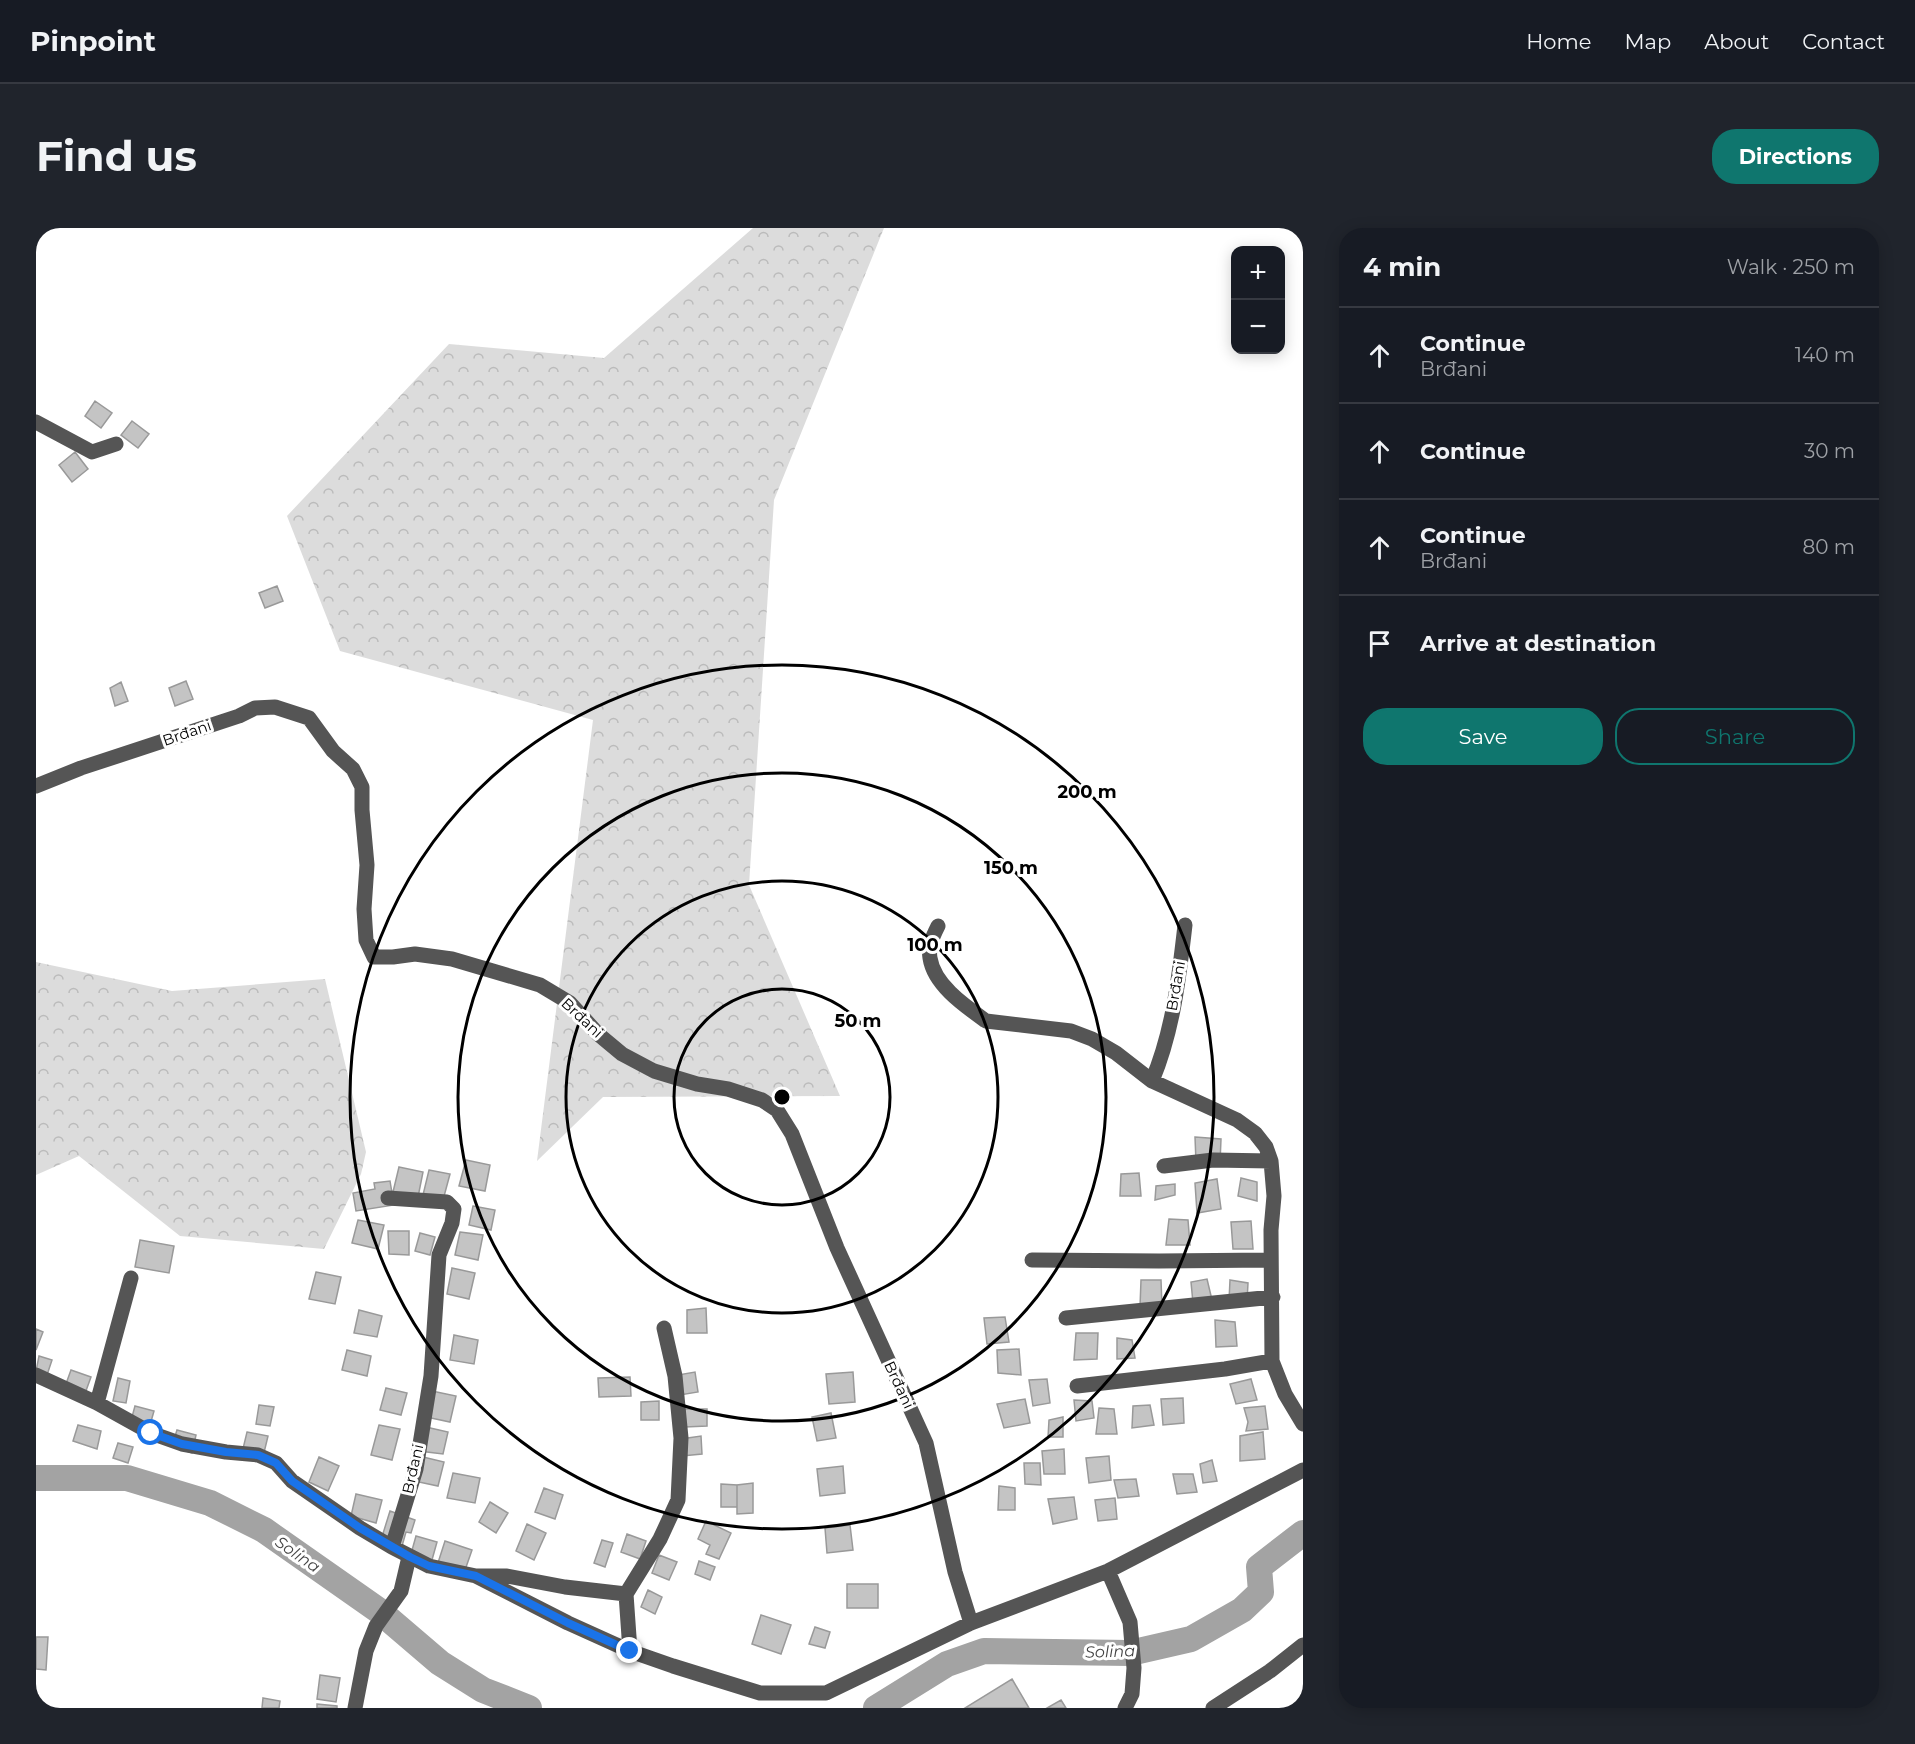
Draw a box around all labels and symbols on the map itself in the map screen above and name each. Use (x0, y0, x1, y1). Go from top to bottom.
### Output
street label: Brđani (160, 715, 214, 750)
text: 200 m (1057, 781, 1117, 803)
text: 150 m (984, 857, 1038, 879)
text: 100 m (907, 934, 963, 956)
street label: Brđani (1162, 959, 1189, 1012)
street label: Brđani (557, 994, 607, 1042)
text: 50 m (835, 1010, 881, 1032)
centre of rings (772, 1087, 792, 1107)
street label: Brđani (880, 1358, 919, 1412)
route start (137, 1419, 163, 1445)
street label: Brđani (398, 1442, 427, 1496)
water label: Solina (272, 1532, 324, 1577)
route end (616, 1637, 642, 1663)
water label: Solina (1085, 1641, 1136, 1662)

